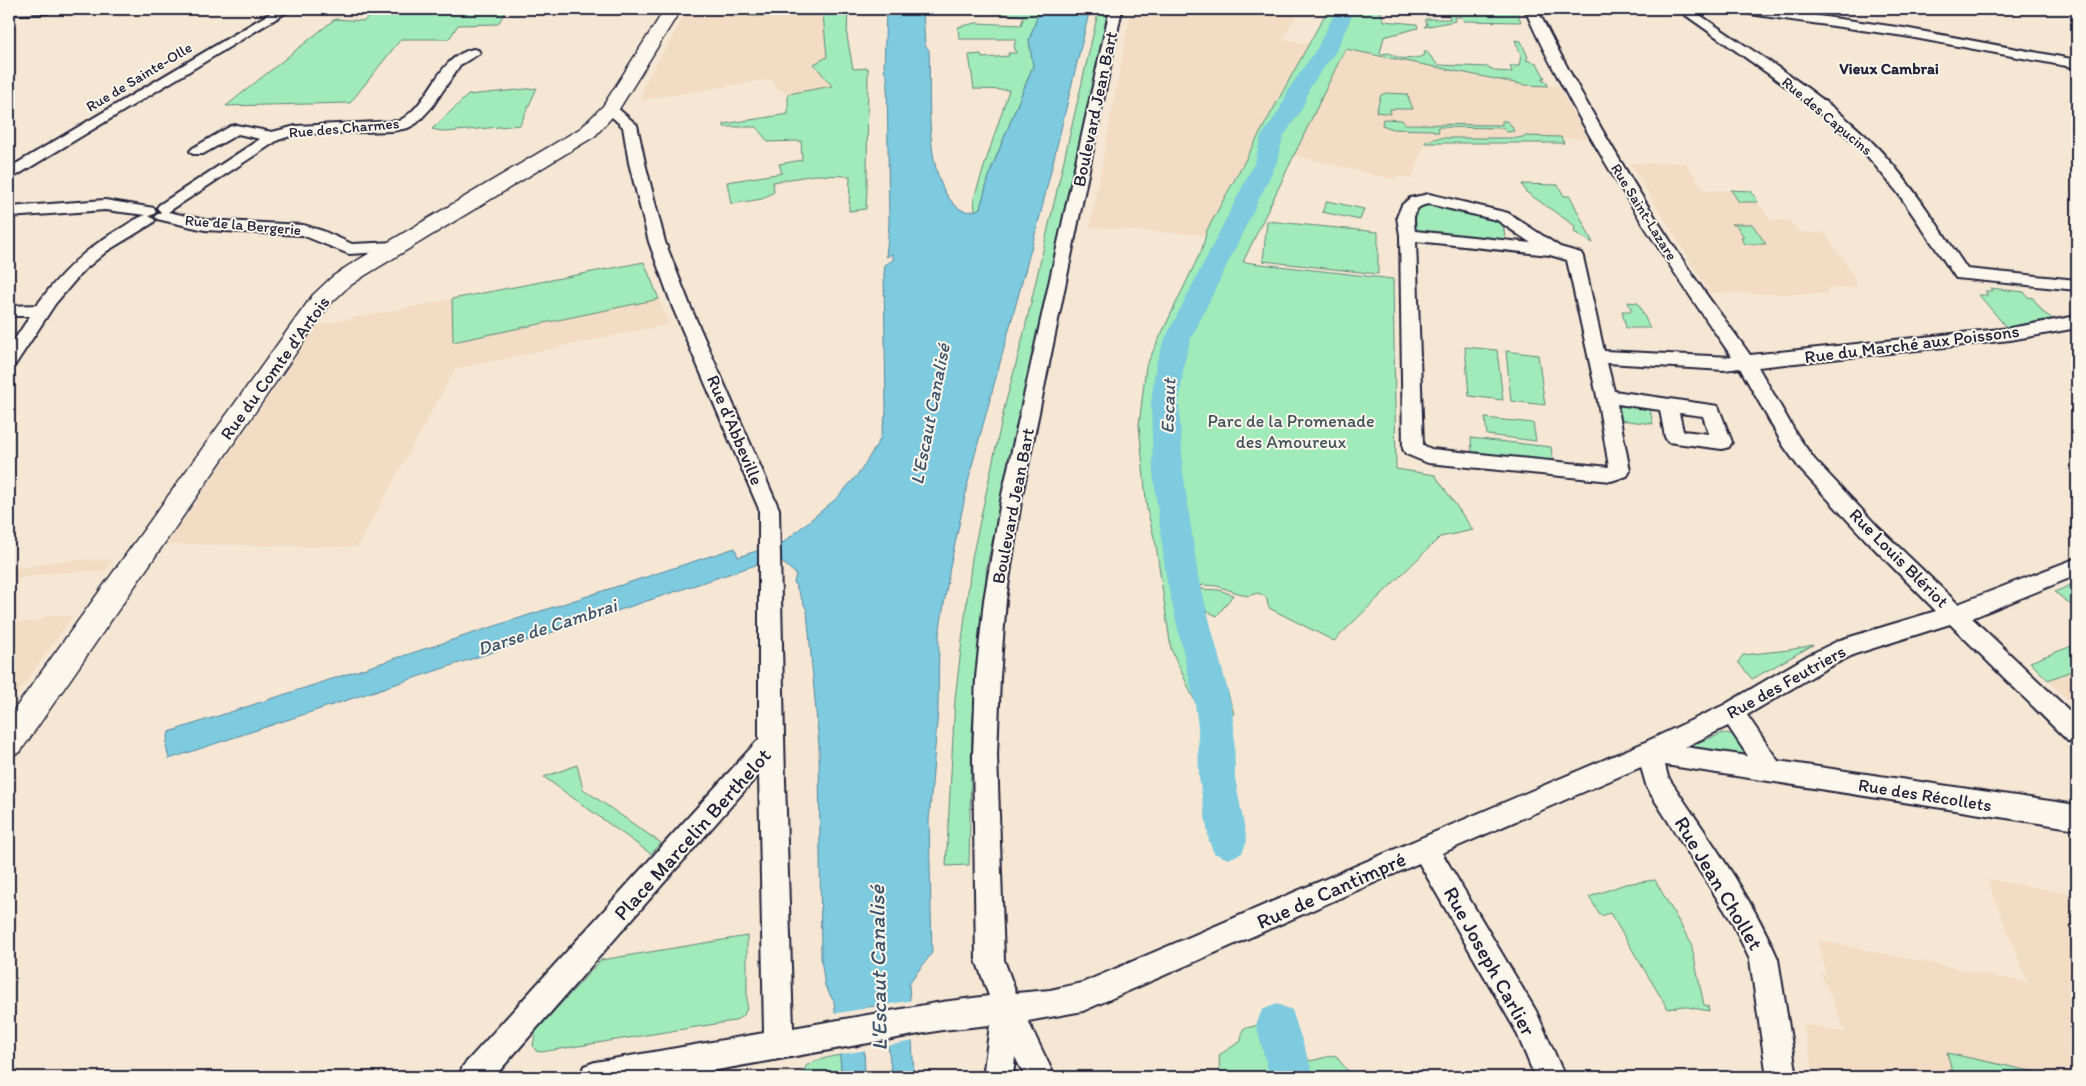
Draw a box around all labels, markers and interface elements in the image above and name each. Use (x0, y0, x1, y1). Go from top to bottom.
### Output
street label: Boulevard Jean Bart (1068, 29, 1122, 189)
street label: Rue de Sainte-Olle (83, 38, 195, 116)
district label: Vieux Cambrai (1839, 59, 1939, 78)
street label: Rue des Capucins (1778, 73, 1876, 159)
street label: Rue des Charmes (288, 114, 400, 142)
street label: Rue Saint-Lazare (1607, 160, 1681, 264)
street label: Rue de la Bergerie (184, 211, 302, 239)
street label: Rue du Comte d'Artois (215, 292, 335, 444)
street label: Rue du Marché aux Poissons (1803, 320, 2021, 368)
water label: L'Escaut Canalisé (905, 341, 955, 486)
street label: Rue d'Abbeville (702, 372, 768, 488)
water label: Escaut (1156, 376, 1181, 434)
park label: Parc de la Promenade des Amoureux (1207, 410, 1375, 453)
street label: Boulevard Jean Bart (987, 426, 1039, 586)
street label: Rue Louis Blériot (1845, 504, 1953, 612)
water label: Darse de Cambrai (474, 593, 622, 660)
street label: Rue des Feutriers (1722, 640, 1850, 724)
street label: Place Marcelin Berthelot (608, 743, 776, 925)
street label: Rue des Récollets (1857, 774, 1993, 816)
street label: Rue Jean Chollet (1669, 812, 1769, 954)
street label: Rue de Cantimpré (1253, 846, 1409, 934)
street label: Rue Joseph Carlier (1439, 882, 1542, 1041)
water label: L'Escaut Canalisé (863, 883, 893, 1051)

